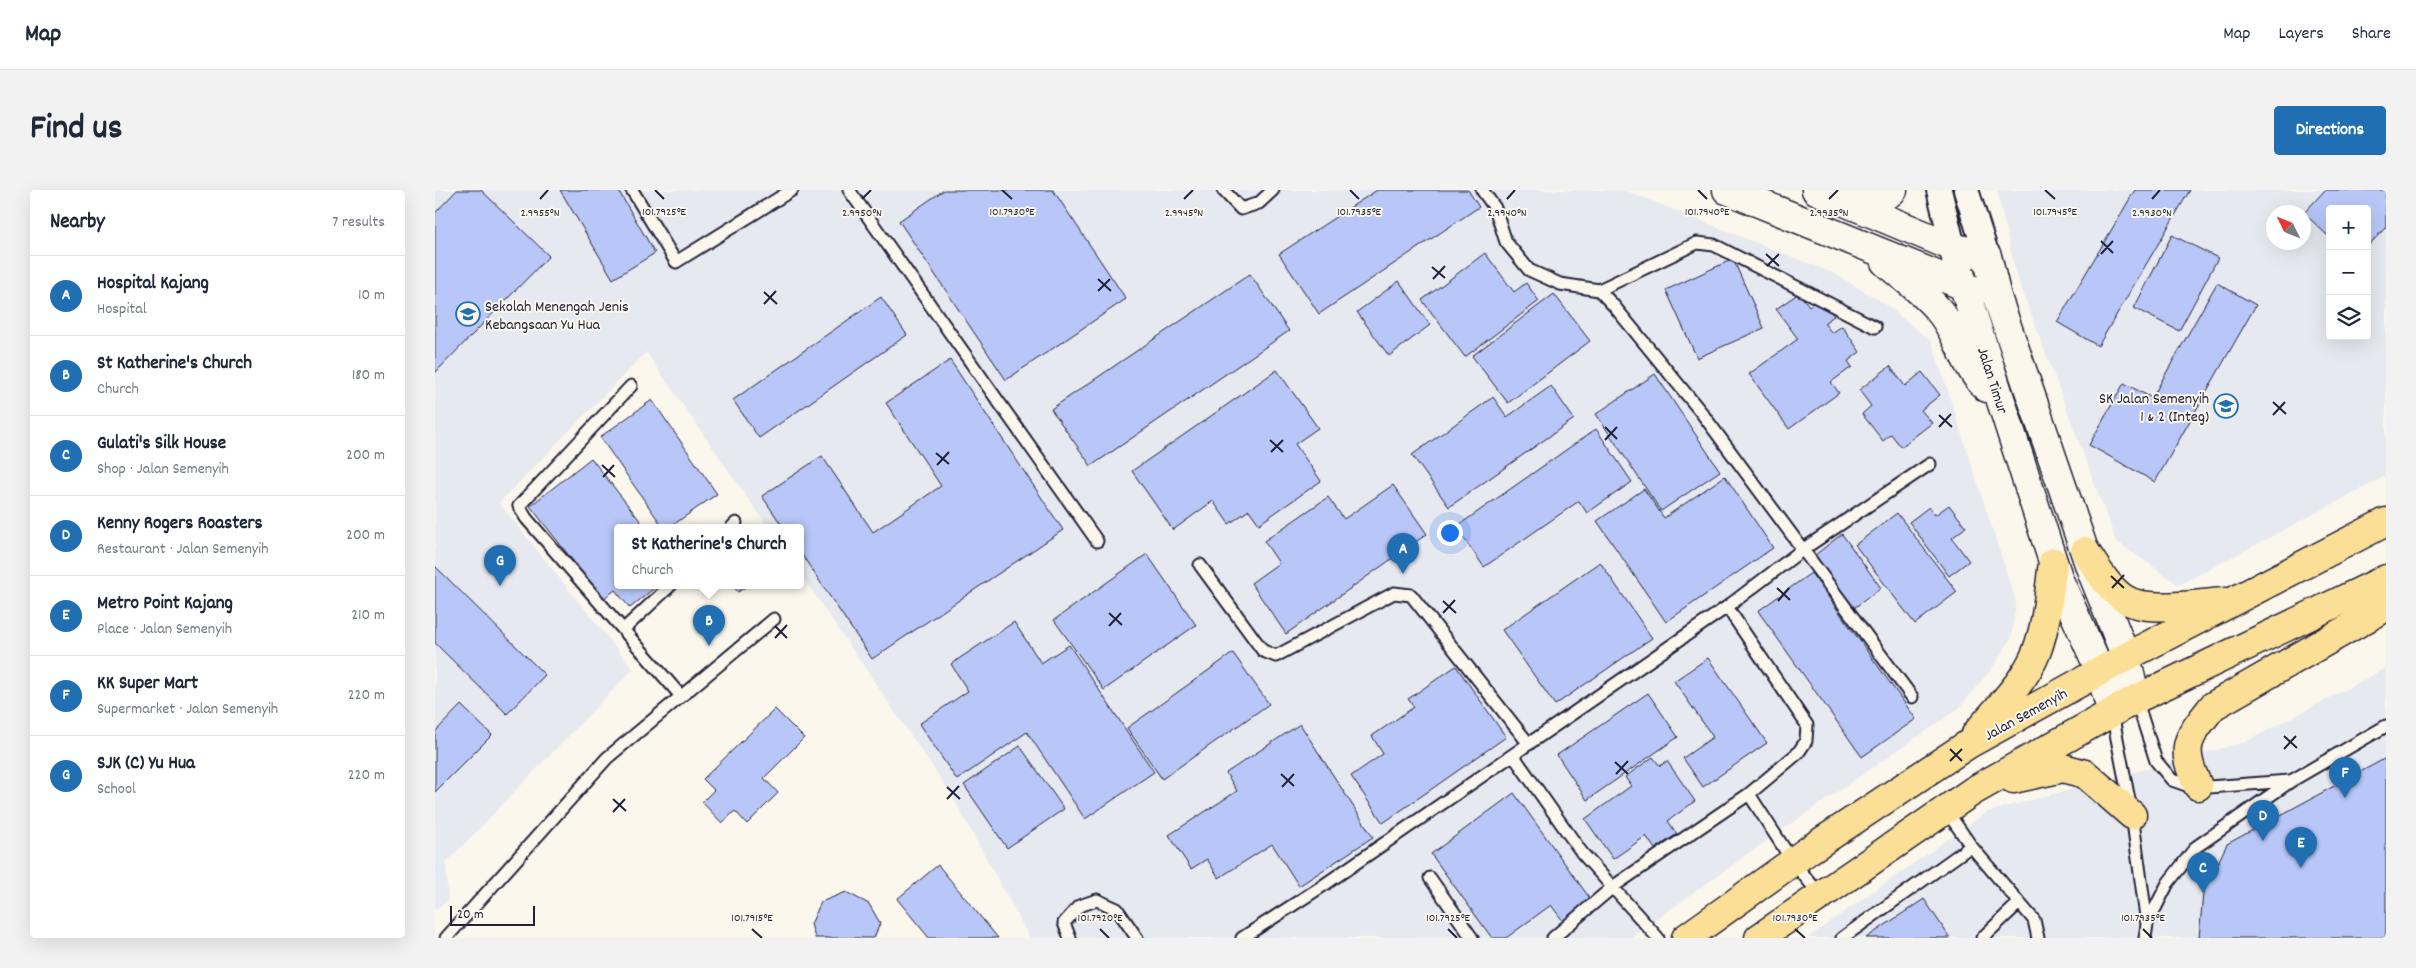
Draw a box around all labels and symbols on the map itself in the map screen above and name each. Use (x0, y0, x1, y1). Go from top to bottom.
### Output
text: 101.7925°E (642, 204, 687, 221)
text: 101.7930°E (989, 204, 1035, 221)
text: 101.7935°E (1337, 204, 1382, 221)
text: 101.7940°E (1685, 204, 1730, 221)
text: 101.7945°E (2033, 204, 2077, 221)
text: 2.9955°N (520, 205, 560, 222)
text: 2.9950°N (842, 205, 882, 222)
text: 2.9945°N (1165, 205, 1203, 222)
text: 2.9940°N (1487, 205, 1527, 222)
text: 2.9935°N (1810, 205, 1849, 222)
text: 2.9930°N (2132, 205, 2172, 222)
north arrow (2266, 205, 2311, 250)
place label: Sekolah Menengah Jenis Kebangsaan Yu Hua (485, 296, 629, 337)
school or university icon: Sekolah Menengah Jenis Kebangsaan Yu Hua (455, 301, 481, 327)
street label: Jalan Timur (1970, 344, 2013, 417)
place label: SK Jalan Semenyih 1 & 2 (Integ) (2099, 388, 2209, 429)
school or university icon: SK Jalan Semenyih 1 & 2 (Integ) (2213, 393, 2239, 419)
your location (1437, 520, 1463, 546)
pin: A (1387, 533, 1419, 574)
pin: G (484, 545, 516, 586)
pin: B (693, 605, 725, 646)
street label: Jalan Semenyih (1980, 683, 2072, 748)
pin: F (2329, 757, 2361, 798)
pin: D (2247, 800, 2279, 841)
pin: E (2285, 827, 2317, 868)
pin: C (2187, 852, 2219, 893)
scale bar (450, 903, 535, 926)
text: 101.7915°E (731, 910, 773, 927)
text: 101.7920°E (1078, 910, 1123, 927)
text: 101.7925°E (1426, 910, 1471, 927)
text: 101.7930°E (1772, 910, 1818, 927)
text: 101.7935°E (2121, 910, 2166, 927)

